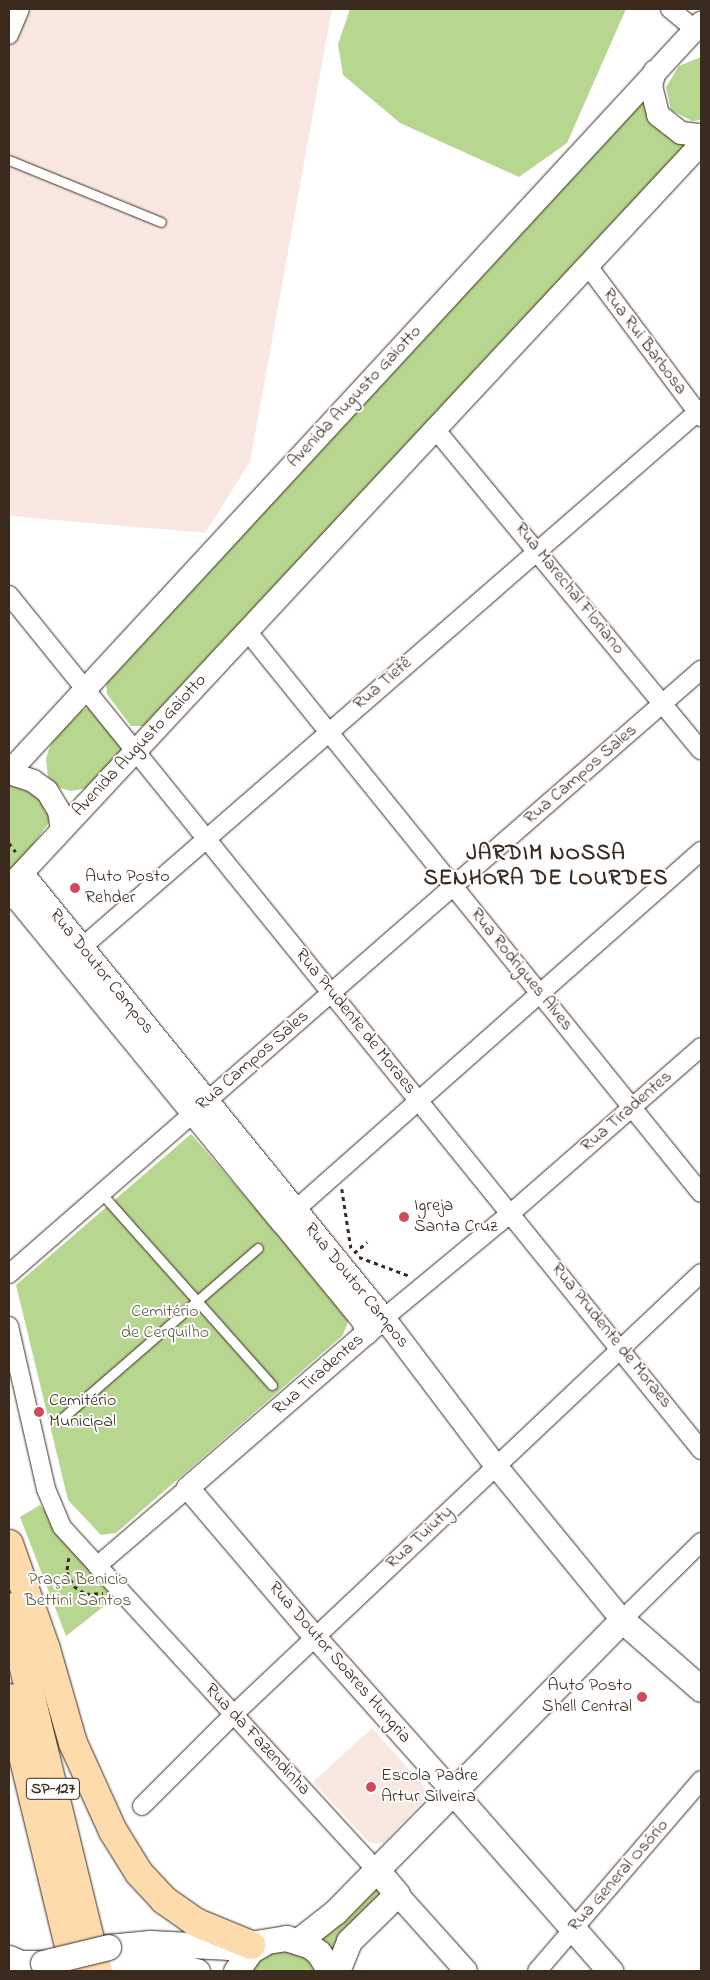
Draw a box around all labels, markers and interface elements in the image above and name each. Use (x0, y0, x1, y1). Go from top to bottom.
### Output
street label: Rua Rui Barbosa (597, 285, 691, 399)
street label: Avenida Augusto Gaiotto (283, 321, 427, 473)
street label: Rua Marechal Floriano (509, 519, 629, 659)
street label: Rua Tietê (349, 653, 417, 715)
street label: Avenida Augusto Gaiotto (68, 670, 212, 822)
street label: Rua Campos Sales (520, 720, 642, 830)
district label: JARDIM NOSSA SENHORA DE LOURDES (421, 841, 671, 892)
place label: Auto Posto Rehder (85, 867, 170, 910)
marker: Auto Posto Rehder (69, 882, 81, 894)
street label: Rua Rodrigues Alves (465, 904, 577, 1036)
street label: Rua Doutor Campos (44, 905, 158, 1039)
street label: Rua Prudente de Moraes (290, 945, 420, 1099)
street label: Rua Campos Sales (192, 1006, 314, 1116)
street label: Rua Tiradentes (577, 1067, 677, 1157)
place label: Igreja Santa Cruz (414, 1196, 498, 1238)
marker: Igreja Santa Cruz (398, 1211, 410, 1223)
street label: Rua Doutor Campos (299, 1219, 413, 1353)
street label: Rua Prudente de Moraes (546, 1259, 676, 1413)
park label: Cemitério de Cerquilho (121, 1302, 209, 1345)
street label: Rua Tiradentes (269, 1330, 369, 1420)
place label: Cemitério Municipal (49, 1391, 116, 1434)
marker: Cemitério Municipal (33, 1406, 45, 1418)
street label: Rua Tuiuty (382, 1502, 458, 1574)
park label: Praça Benicio Bettini Santos (25, 1570, 131, 1612)
street label: Rua Doutor Soares Hungria (263, 1578, 415, 1748)
place label: Auto Posto Shell Central (542, 1676, 632, 1718)
street label: Rua da Fazendinha (200, 1680, 314, 1800)
marker: Auto Posto Shell Central (636, 1691, 648, 1703)
place label: Escola Padre Artur Silveira (381, 1766, 478, 1808)
road number: SP-127 (26, 1776, 80, 1802)
marker: Escola Padre Artur Silveira (365, 1781, 377, 1793)
street label: Rua General Osório (564, 1815, 674, 1937)

